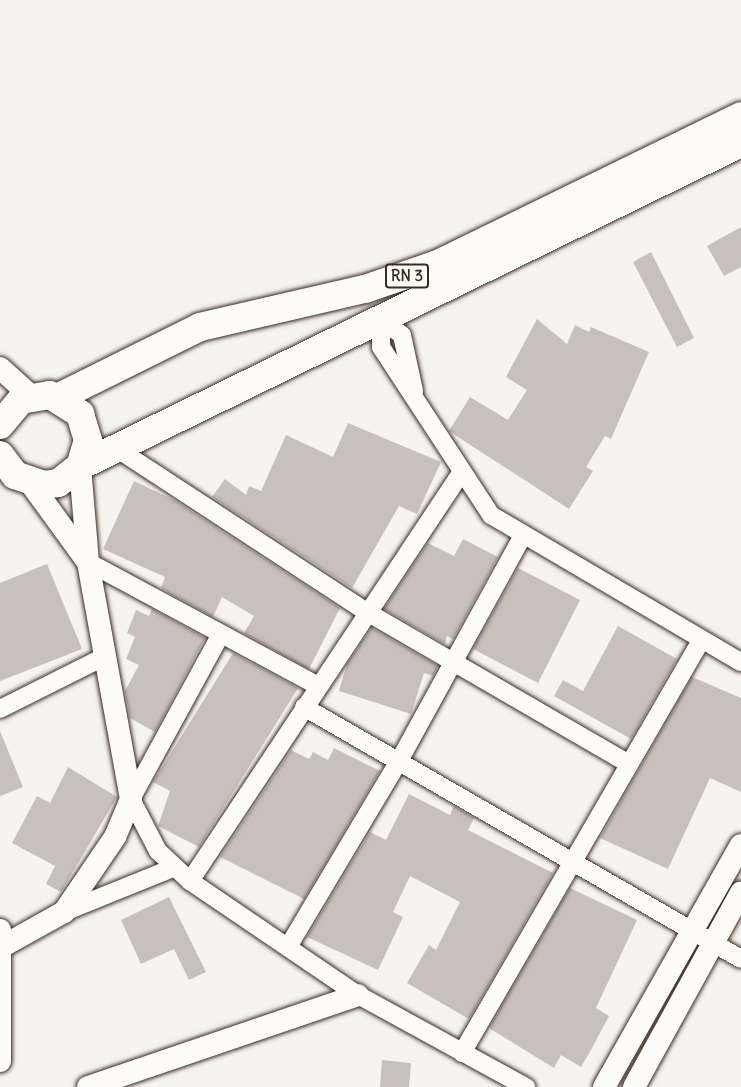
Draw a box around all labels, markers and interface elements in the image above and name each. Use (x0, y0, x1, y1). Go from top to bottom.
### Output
road number: RN 3 (384, 264, 430, 288)

